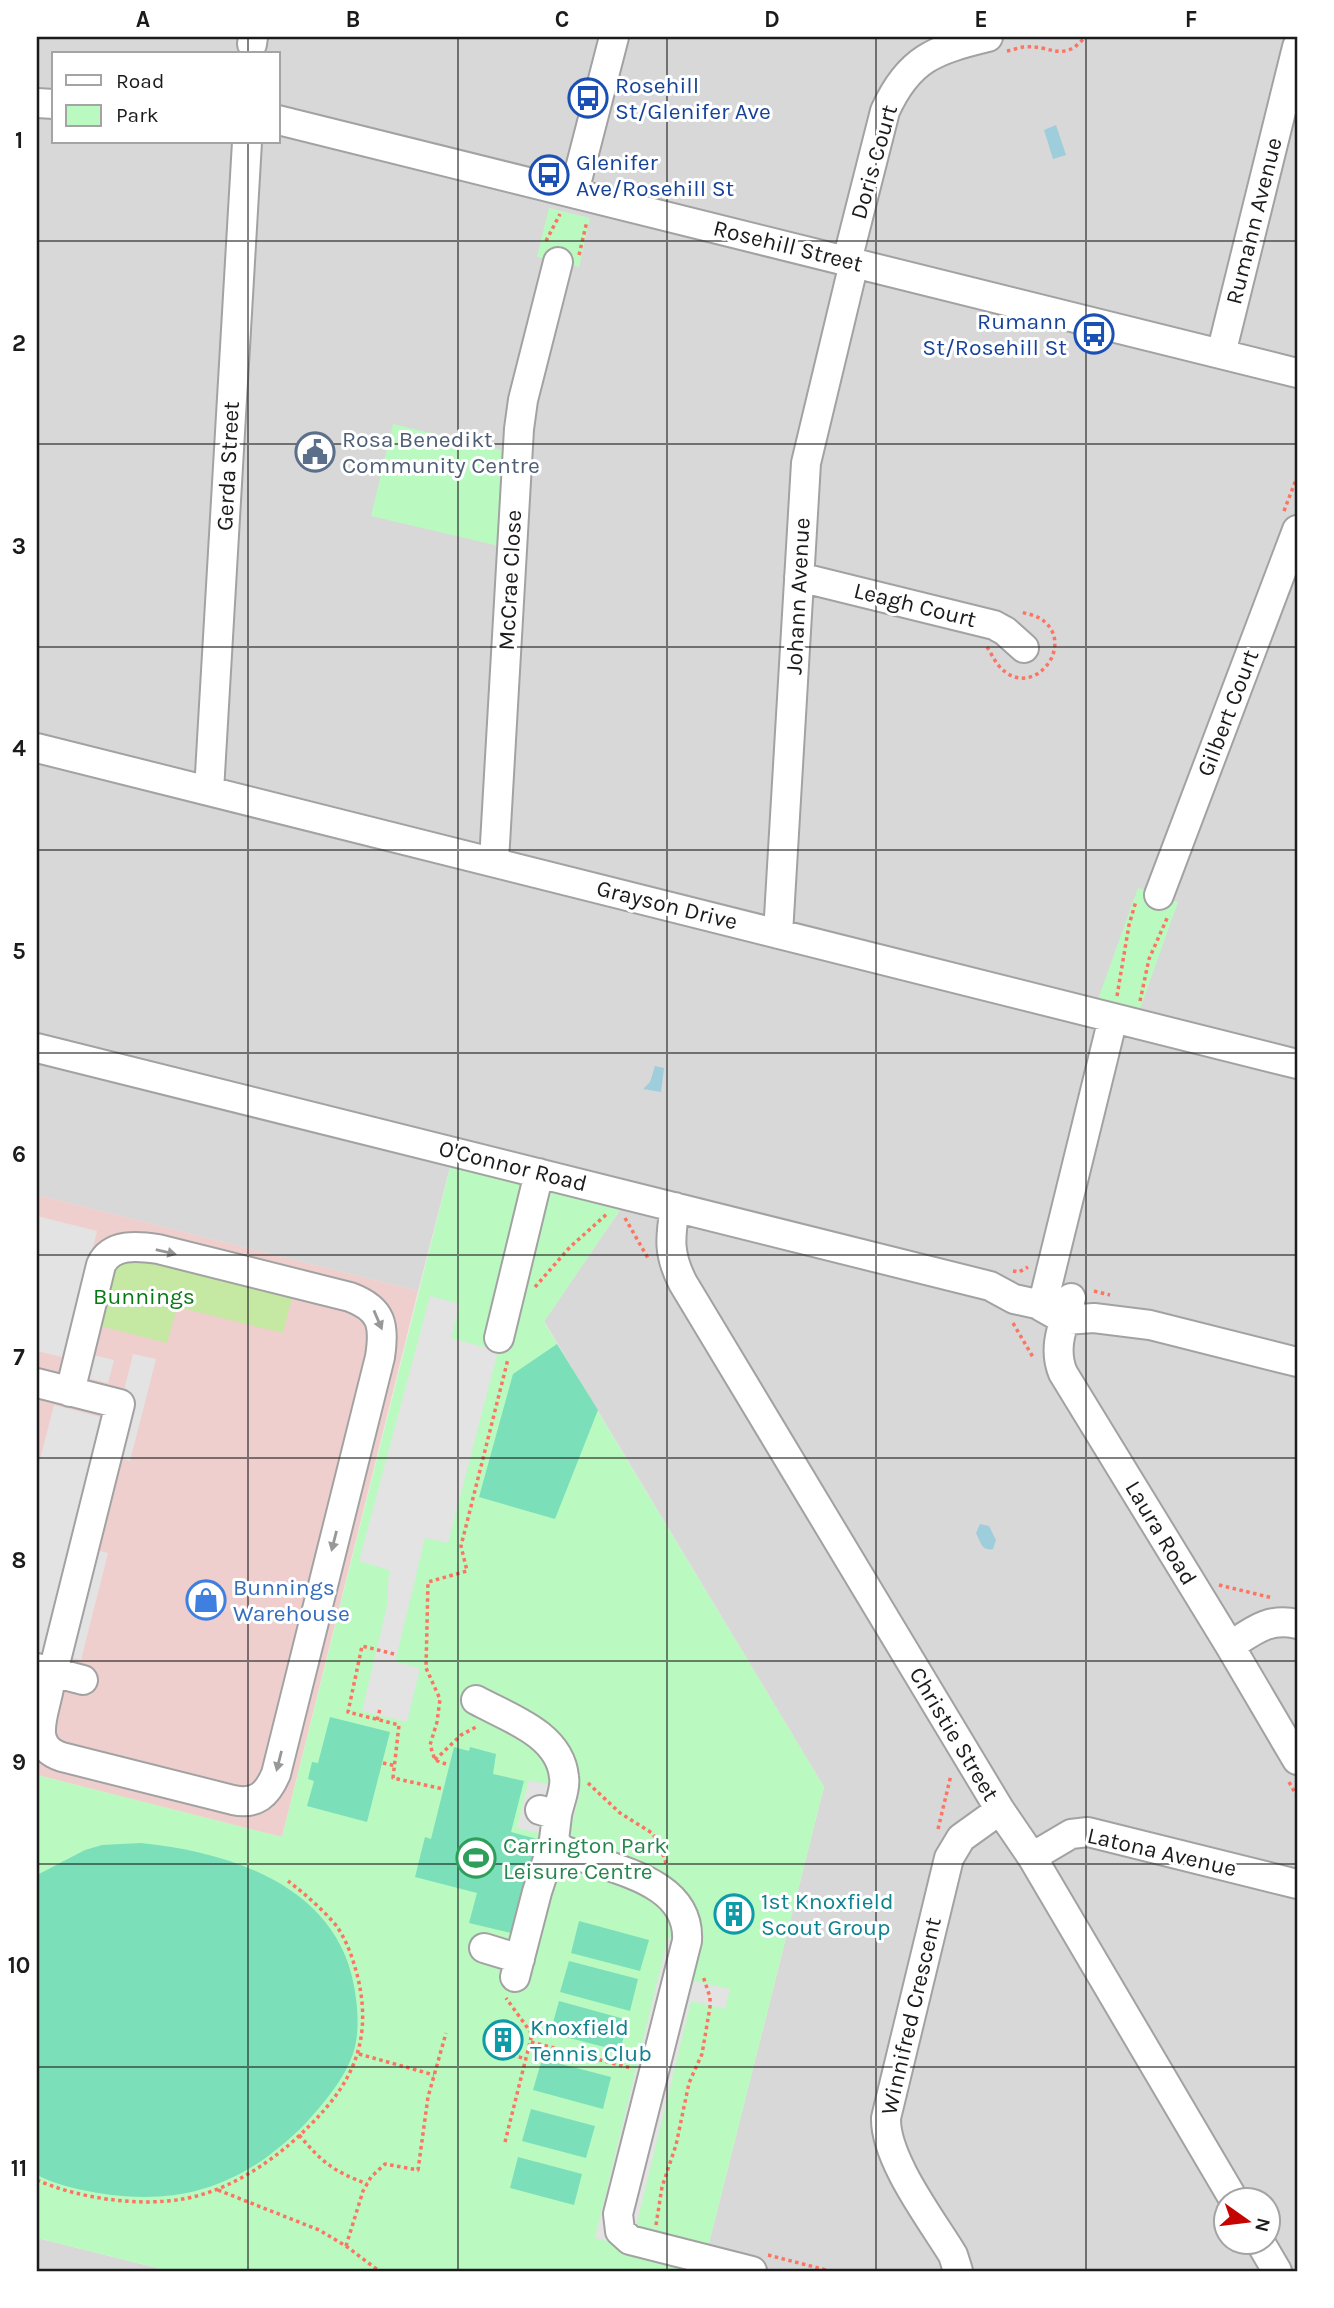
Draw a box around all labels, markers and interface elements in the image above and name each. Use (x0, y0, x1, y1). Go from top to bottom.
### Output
text: A (136, 6, 150, 33)
text: B (346, 6, 360, 33)
text: C (555, 6, 569, 33)
text: D (764, 6, 780, 33)
text: E (974, 6, 988, 33)
text: F (1185, 6, 1197, 33)
legend (52, 52, 280, 144)
text: Road (116, 69, 164, 93)
place label: Rosehill St/Glenifer Ave (615, 72, 771, 125)
bus stop icon: Rosehill St/Glenifer Ave (567, 77, 609, 119)
street label: Doris Court (845, 101, 903, 222)
text: Park (116, 103, 159, 127)
text: 1 (15, 127, 23, 154)
street label: Rumann Avenue (1220, 135, 1288, 307)
place label: Glenifer Ave/Rosehill St (576, 149, 735, 202)
bus stop icon: Glenifer Ave/Rosehill St (528, 154, 570, 196)
street label: Rosehill Street (711, 214, 866, 278)
place label: Rumann St/Rosehill St (922, 308, 1067, 361)
bus stop icon: Rumann St/Rosehill St (1073, 313, 1115, 355)
text: 2 (12, 330, 26, 357)
street label: Gerda Street (211, 400, 245, 532)
place label: Rosa Benedikt Community Centre (342, 426, 540, 479)
public building icon: Rosa Benedikt Community Centre (294, 431, 336, 473)
street label: McCrae Close (493, 509, 527, 651)
street label: Johann Avenue (780, 517, 816, 675)
text: 3 (12, 533, 26, 560)
street label: Leagh Court (851, 577, 979, 633)
street label: Gilbert Court (1191, 646, 1265, 780)
text: 4 (12, 735, 26, 762)
street label: Grayson Drive (594, 874, 740, 936)
text: 5 (12, 938, 26, 965)
street label: O'Connor Road (436, 1135, 590, 1197)
text: 6 (12, 1141, 26, 1168)
one-way arrow (156, 1246, 178, 1257)
park label: Bunnings (93, 1283, 195, 1310)
one-way arrow (372, 1310, 383, 1331)
text: 7 (13, 1344, 25, 1371)
street label: Laura Road (1119, 1476, 1203, 1590)
one-way arrow (328, 1530, 339, 1552)
text: 8 (12, 1547, 26, 1574)
place label: Bunnings Warehouse (233, 1574, 350, 1627)
shop icon: Bunnings Warehouse (185, 1579, 227, 1621)
street label: Christie Street (904, 1662, 1005, 1806)
text: 9 (12, 1749, 26, 1776)
one-way arrow (273, 1750, 284, 1772)
street label: Latona Avenue (1085, 1822, 1239, 1882)
place label: Carrington Park Leisure Centre (503, 1832, 667, 1885)
sports icon: Carrington Park Leisure Centre (455, 1837, 497, 1879)
place label: 1st Knoxfield Scout Group (761, 1888, 894, 1941)
building icon: 1st Knoxfield Scout Group (713, 1893, 755, 1935)
street label: Winnifred Crescent (875, 1914, 947, 2117)
text: 10 (8, 1952, 30, 1979)
place label: Knoxfield Tennis Club (530, 2014, 652, 2067)
building icon: Knoxfield Tennis Club (482, 2019, 524, 2061)
text: 11 (11, 2155, 27, 2182)
north arrow (1212, 2186, 1282, 2256)
text: N (1250, 2216, 1275, 2234)

